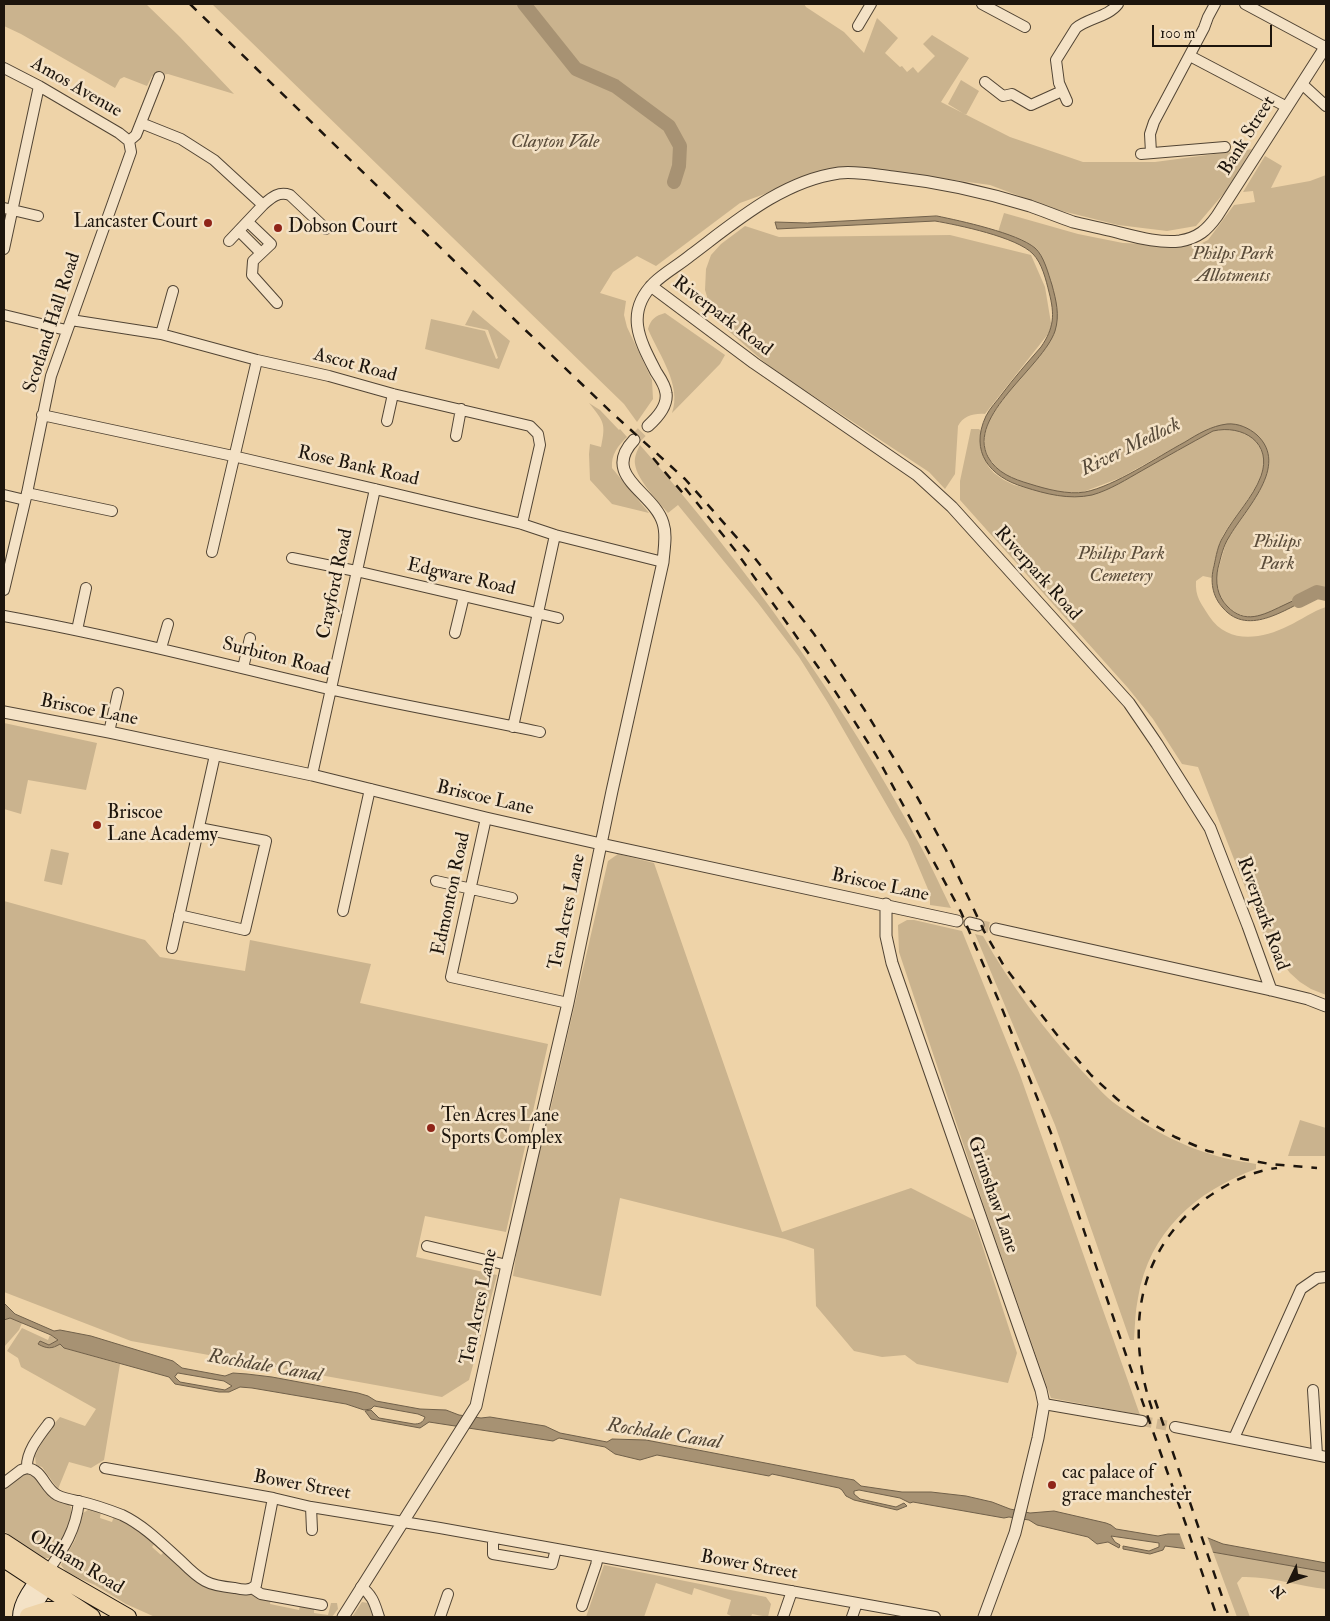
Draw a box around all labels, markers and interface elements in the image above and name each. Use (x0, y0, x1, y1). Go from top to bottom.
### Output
scale bar (1155, 15, 1275, 47)
text: 100 m (1160, 24, 1195, 43)
street label: Amos Avenue (26, 53, 126, 123)
street label: Bank Street (1215, 92, 1281, 180)
park label: Clayton Vale (511, 132, 599, 154)
place label: Lancaster Court (73, 212, 198, 234)
marker: Lancaster Court (202, 217, 214, 229)
place label: Dobson Court (288, 217, 398, 239)
marker: Dobson Court (272, 222, 284, 234)
park label: Philps Park Allotments (1192, 244, 1274, 288)
street label: Scotland Hall Road (20, 250, 86, 396)
street label: Riverpark Road (668, 272, 776, 362)
street label: Ascot Road (311, 344, 399, 388)
water label: River Medlock (1077, 414, 1185, 482)
street label: Rose Bank Road (295, 442, 421, 492)
street label: Riverpark Road (989, 522, 1085, 626)
street label: Crayford Road (313, 527, 359, 641)
park label: Philips Park (1253, 532, 1301, 576)
park label: Philips Park Cemetery (1077, 544, 1165, 588)
street label: Edgware Road (405, 554, 517, 602)
street label: Surbiton Road (220, 634, 332, 682)
street label: Briscoe Lane (38, 690, 140, 732)
street label: Briscoe Lane (434, 777, 536, 821)
place label: Briscoe Lane Academy (107, 803, 218, 847)
marker: Briscoe Lane Academy (91, 819, 103, 831)
street label: Edmonton Road (428, 830, 476, 958)
street label: Ten Acres Lane (545, 852, 591, 972)
street label: Riverpark Road (1231, 854, 1293, 974)
street label: Briscoe Lane (829, 865, 931, 907)
place label: Ten Acres Lane Sports Complex (441, 1106, 562, 1150)
marker: Ten Acres Lane Sports Complex (425, 1122, 437, 1134)
street label: Grimshaw Lane (961, 1134, 1023, 1256)
street label: Ten Acres Lane (457, 1247, 503, 1367)
water label: Rochdale Canal (206, 1345, 324, 1389)
water label: Rochdale Canal (605, 1414, 723, 1456)
place label: cac palace of grace manchester (1062, 1463, 1191, 1507)
street label: Bower Street (252, 1466, 352, 1506)
marker: cac palace of grace manchester (1046, 1479, 1058, 1491)
street label: Oldham Road (25, 1526, 127, 1600)
street label: Bower Street (699, 1546, 799, 1586)
north arrow (1265, 1556, 1315, 1606)
text: N (1268, 1581, 1289, 1602)

